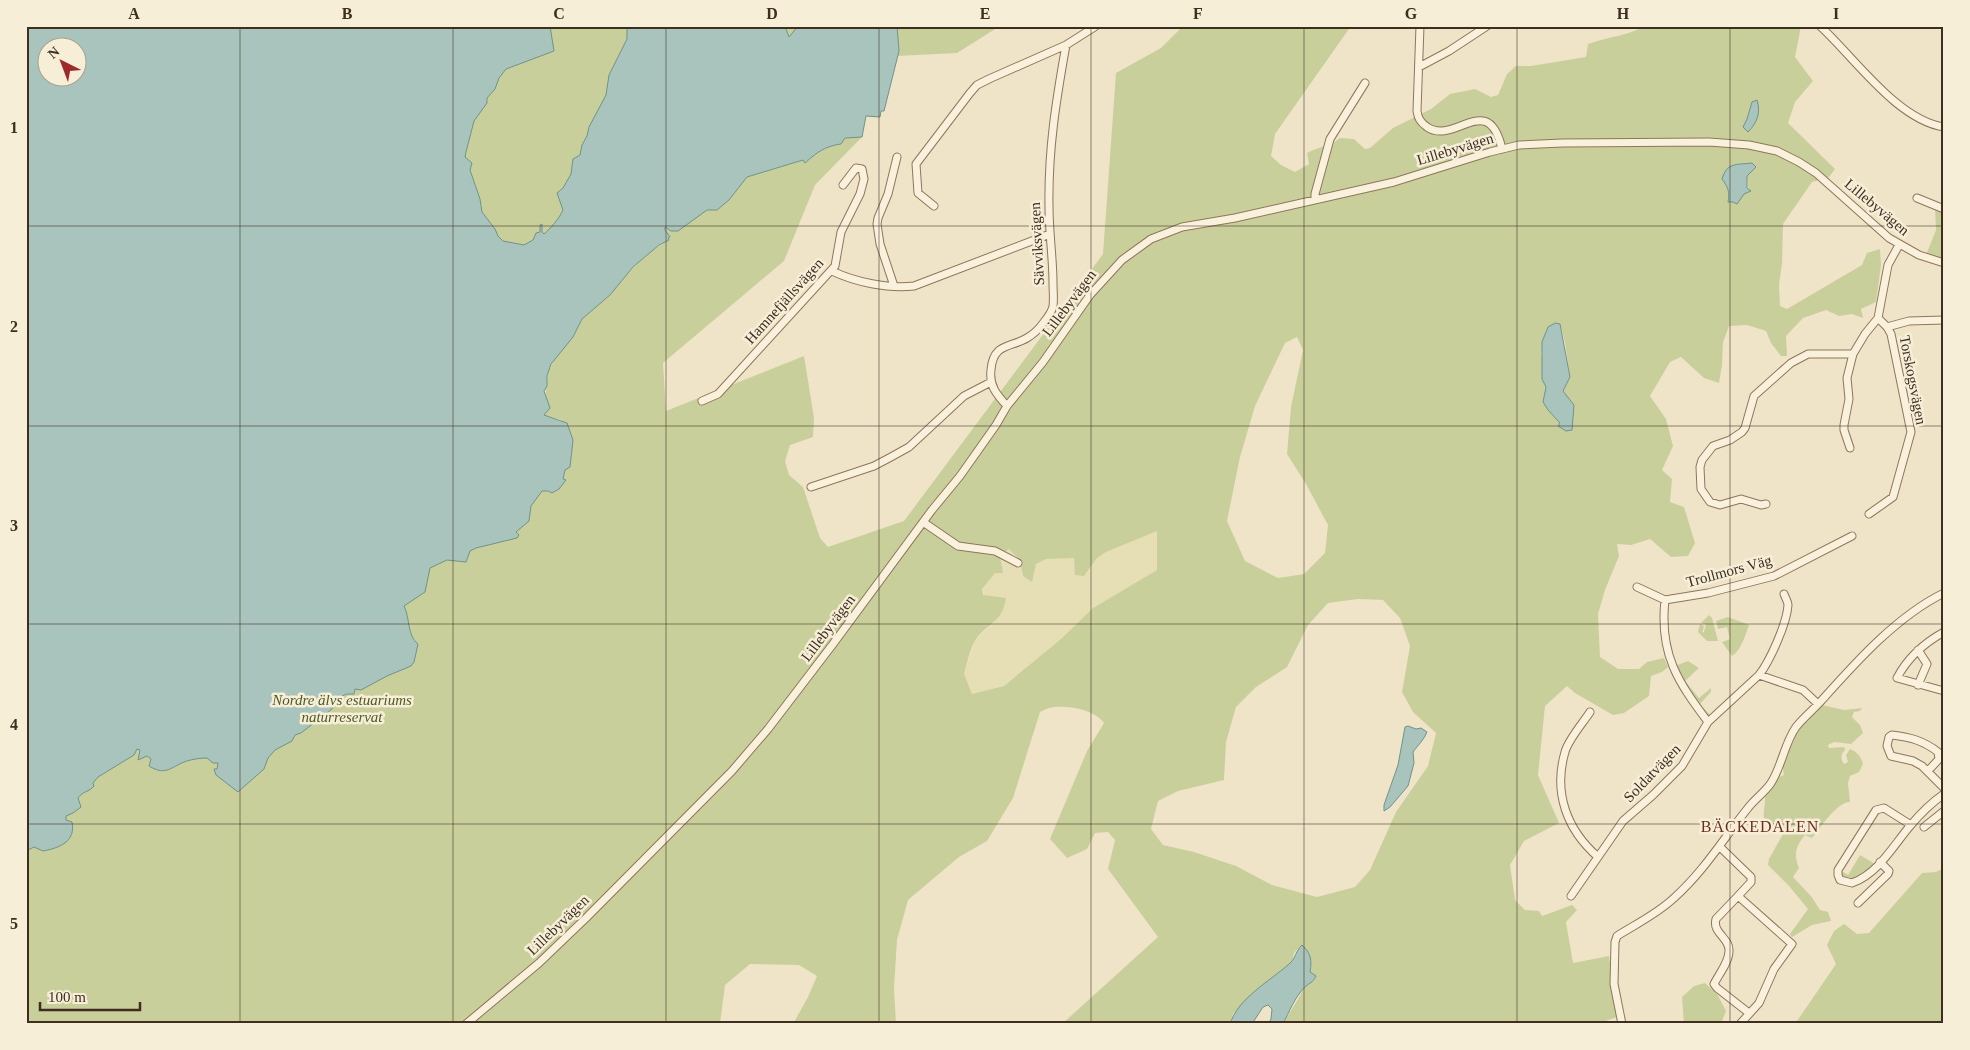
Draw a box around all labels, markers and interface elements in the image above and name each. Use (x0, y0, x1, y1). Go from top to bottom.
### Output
text: A (128, 5, 140, 22)
text: B (342, 5, 353, 22)
text: C (553, 5, 565, 22)
text: D (766, 5, 778, 22)
text: E (980, 5, 990, 22)
text: F (1193, 5, 1203, 22)
text: G (1405, 5, 1418, 22)
text: H (1617, 5, 1630, 22)
text: I (1833, 5, 1839, 22)
north arrow (38, 38, 88, 88)
text: N (45, 44, 62, 62)
text: 1 (10, 119, 18, 136)
street label: Lillebyvägen (1415, 130, 1496, 168)
street label: Lillebyvägen (1842, 175, 1913, 239)
street label: Sävviksvägen (1027, 201, 1047, 286)
street label: Hamnefjällsvägen (742, 255, 827, 347)
street label: Lillebyvägen (1039, 266, 1100, 339)
text: 2 (10, 318, 18, 335)
street label: Torskogsvägen (1897, 334, 1930, 426)
text: 3 (10, 517, 18, 534)
street label: Trollmors Väg (1684, 552, 1774, 590)
street label: Lillebyvägen (798, 591, 859, 664)
park label: Nordre älvs estuariums naturreservat (271, 692, 412, 725)
text: 4 (10, 716, 18, 733)
street label: Soldatvägen (1620, 740, 1684, 805)
district label: BÄCKEDALEN (1701, 818, 1819, 835)
street label: Lillebyvägen (524, 891, 592, 958)
text: 5 (10, 915, 18, 932)
scale bar (40, 980, 140, 1012)
text: 100 m (48, 989, 86, 1005)

